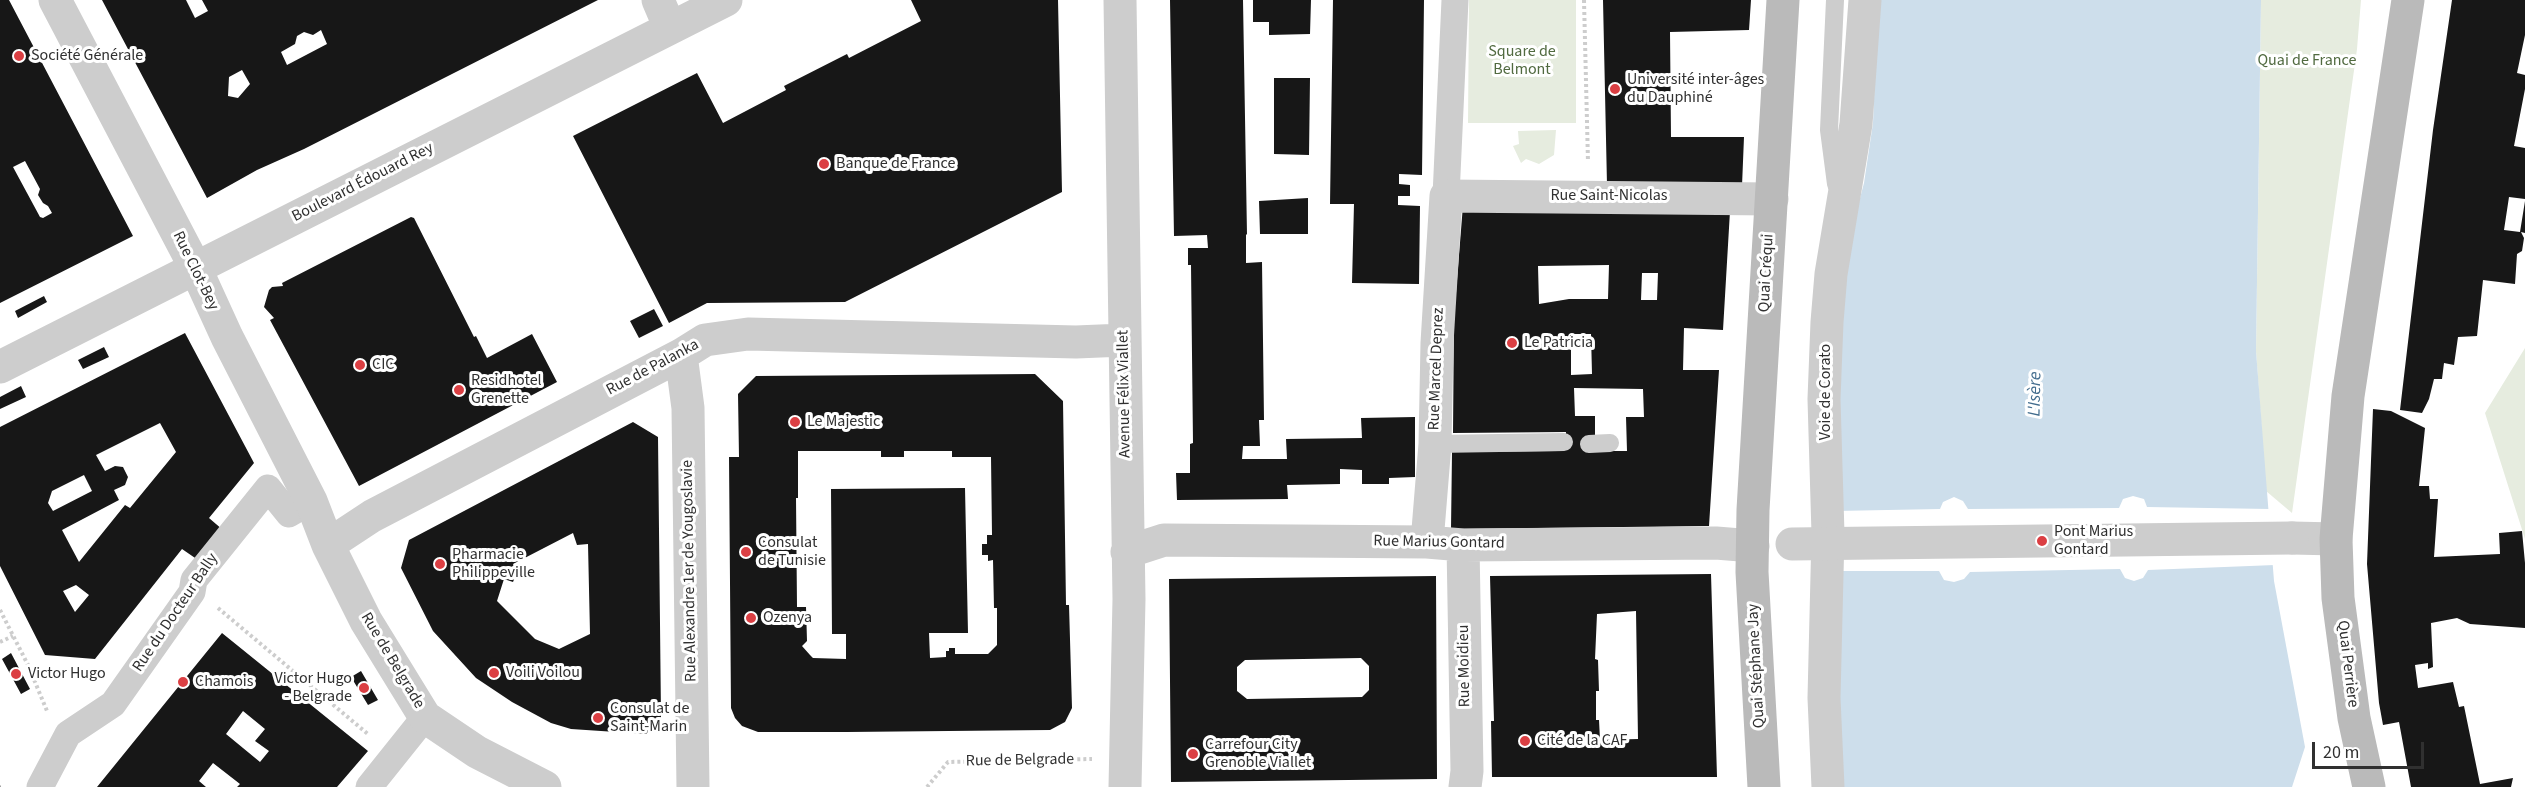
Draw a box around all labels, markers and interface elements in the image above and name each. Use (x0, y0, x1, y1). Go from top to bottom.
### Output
park label: Square de Belmont (1488, 42, 1556, 80)
place label: Société Générale (31, 46, 143, 66)
marker: Société Générale (12, 49, 26, 63)
park label: Quai de France (2257, 51, 2357, 71)
place label: Université inter-âges du Dauphiné (1627, 70, 1764, 108)
marker: Université inter-âges du Dauphiné (1608, 82, 1622, 96)
street label: Boulevard Édouard Rey (289, 139, 437, 227)
place label: Banque de France (836, 154, 955, 174)
marker: Banque de France (817, 157, 831, 171)
street label: Rue Saint-Nicolas (1551, 186, 1667, 206)
street label: Rue Clot-Bey (168, 228, 222, 314)
street label: Quai Créqui (1755, 233, 1779, 313)
street label: Rue Marcel Deprez (1425, 307, 1449, 431)
street label: Avenue Félix Viallet (1114, 330, 1136, 458)
place label: Le Patricia (1524, 333, 1593, 353)
street label: Rue de Palanka (603, 336, 703, 400)
marker: Le Patricia (1505, 336, 1519, 350)
street label: Voie de Corato (1816, 344, 1836, 440)
place label: CIC (372, 355, 394, 375)
marker: CIC (353, 358, 367, 372)
place label: Residhotel Grenette (471, 371, 542, 409)
water label: L'Isère (2025, 371, 2047, 417)
marker: Residhotel Grenette (452, 383, 466, 397)
place label: Le Majestic (807, 412, 880, 432)
marker: Le Majestic (788, 415, 802, 429)
street label: Rue Alexandre 1er de Yougoslavie (678, 460, 702, 682)
place label: Pont Marius Gontard (2054, 522, 2133, 560)
street label: Rue Marius Gontard (1373, 532, 1505, 554)
place label: Consulat de Tunisie (758, 533, 826, 571)
marker: Pont Marius Gontard (2035, 534, 2049, 548)
place label: Pharmacie Philippeville (452, 545, 535, 583)
marker: Consulat de Tunisie (739, 545, 753, 559)
street label: Rue du Docteur Bally (129, 550, 223, 676)
marker: Pharmacie Philippeville (433, 557, 447, 571)
street label: Quai Stéphane Jay (1744, 603, 1770, 729)
place label: Ozenya (763, 608, 812, 628)
street label: Rue de Belgrade (356, 610, 428, 712)
marker: Ozenya (744, 611, 758, 625)
street label: Quai Perrière (2332, 619, 2362, 709)
street label: Rue Moidieu (1455, 625, 1475, 707)
place label: Voili Voilou (506, 663, 580, 683)
place label: Victor Hugo (28, 664, 106, 684)
marker: Voili Voilou (487, 666, 501, 680)
marker: Victor Hugo (9, 667, 23, 681)
place label: Victor Hugo - Belgrade (274, 669, 352, 707)
place label: Chamois (195, 672, 253, 692)
marker: Chamois (176, 675, 190, 689)
marker: Victor Hugo - Belgrade (357, 681, 371, 695)
place label: Consulat de Saint-Marin (610, 699, 689, 737)
marker: Consulat de Saint-Marin (591, 711, 605, 725)
scale bar (2315, 730, 2428, 768)
place label: Cité de la CAF (1537, 731, 1627, 751)
marker: Cité de la CAF (1518, 734, 1532, 748)
place label: Carrefour City Grenoble Viallet (1205, 735, 1311, 773)
text: 20 m (2323, 740, 2359, 765)
marker: Carrefour City Grenoble Viallet (1186, 747, 1200, 761)
street label: Rue de Belgrade (966, 750, 1074, 772)

